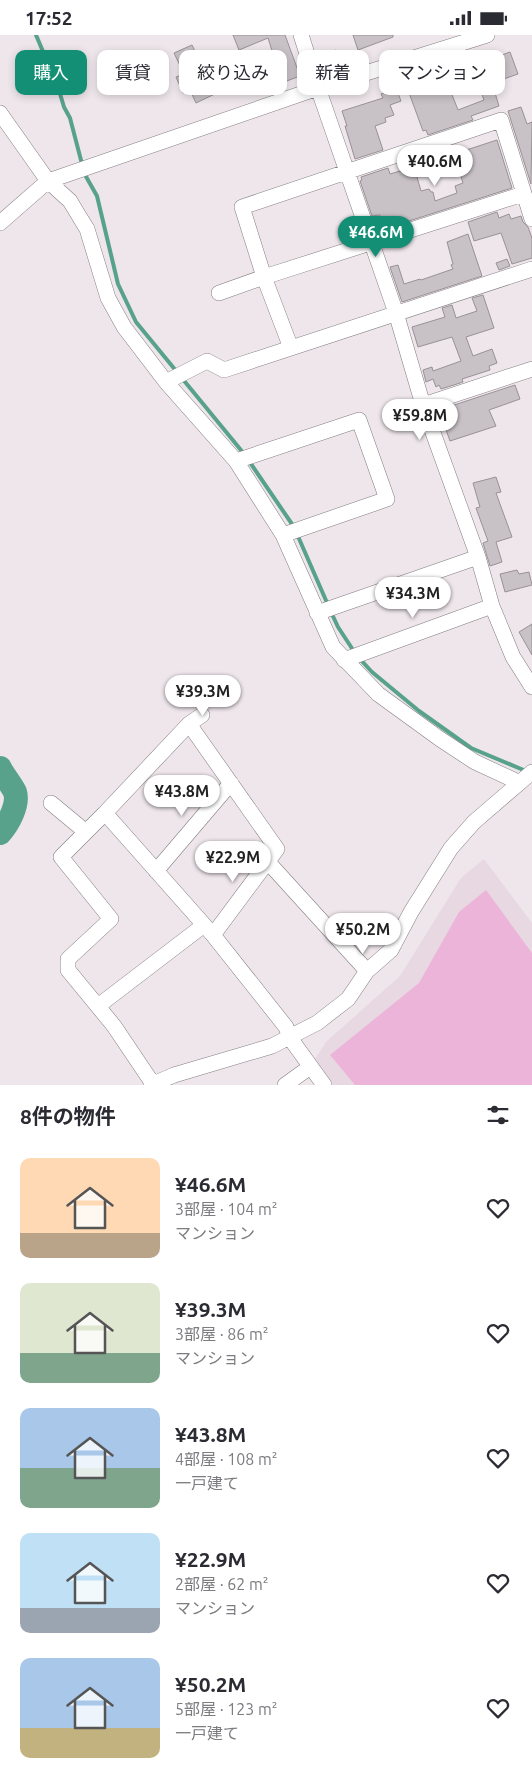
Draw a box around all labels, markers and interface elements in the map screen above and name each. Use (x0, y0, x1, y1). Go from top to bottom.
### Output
text: 17:52 (25, 7, 73, 29)
chip: 購入 (15, 50, 87, 95)
chip: 賃貸 (97, 50, 169, 95)
chip: 絞り込み (179, 50, 287, 95)
chip: 新着 (297, 50, 369, 95)
chip: マンション (379, 50, 505, 95)
pin: ¥40.6M (394, 145, 476, 187)
text: ¥40.6M (408, 152, 462, 170)
pin: ¥46.6M (335, 215, 417, 258)
text: ¥46.6M (349, 223, 403, 241)
pin: ¥59.8M (379, 399, 461, 441)
text: ¥59.8M (393, 406, 447, 424)
pin: ¥34.3M (372, 577, 454, 619)
text: ¥34.3M (386, 584, 440, 602)
pin: ¥39.3M (162, 675, 244, 717)
text: ¥39.3M (176, 682, 230, 700)
pin: ¥43.8M (141, 775, 223, 817)
text: ¥43.8M (155, 782, 209, 800)
pin: ¥22.9M (192, 841, 274, 883)
text: ¥22.9M (206, 848, 260, 866)
pin: ¥50.2M (322, 913, 404, 955)
text: ¥50.2M (336, 920, 390, 938)
icon: filters (484, 1101, 512, 1129)
text: 8件の物件 (20, 1104, 116, 1128)
text: ¥46.6M (175, 1172, 246, 1196)
icon: home (60, 1178, 120, 1238)
icon: heart (484, 1194, 512, 1222)
text: 3部屋 · 104 m² (175, 1200, 278, 1218)
text: マンション (175, 1224, 255, 1242)
text: ¥39.3M (175, 1297, 246, 1321)
icon: home (60, 1303, 120, 1363)
icon: heart (484, 1319, 512, 1347)
text: 3部屋 · 86 m² (175, 1325, 269, 1343)
text: マンション (175, 1349, 255, 1367)
text: ¥43.8M (175, 1422, 246, 1446)
icon: home (60, 1428, 120, 1488)
icon: heart (484, 1444, 512, 1472)
text: 4部屋 · 108 m² (175, 1450, 278, 1468)
text: 一戸建て (175, 1474, 239, 1492)
text: ¥22.9M (175, 1547, 246, 1571)
icon: home (60, 1553, 120, 1613)
icon: heart (484, 1569, 512, 1597)
text: 2部屋 · 62 m² (175, 1575, 269, 1593)
text: マンション (175, 1599, 255, 1617)
text: ¥50.2M (175, 1672, 246, 1696)
icon: home (60, 1678, 120, 1738)
icon: heart (484, 1694, 512, 1722)
text: 5部屋 · 123 m² (175, 1700, 278, 1718)
text: 一戸建て (175, 1724, 239, 1742)

